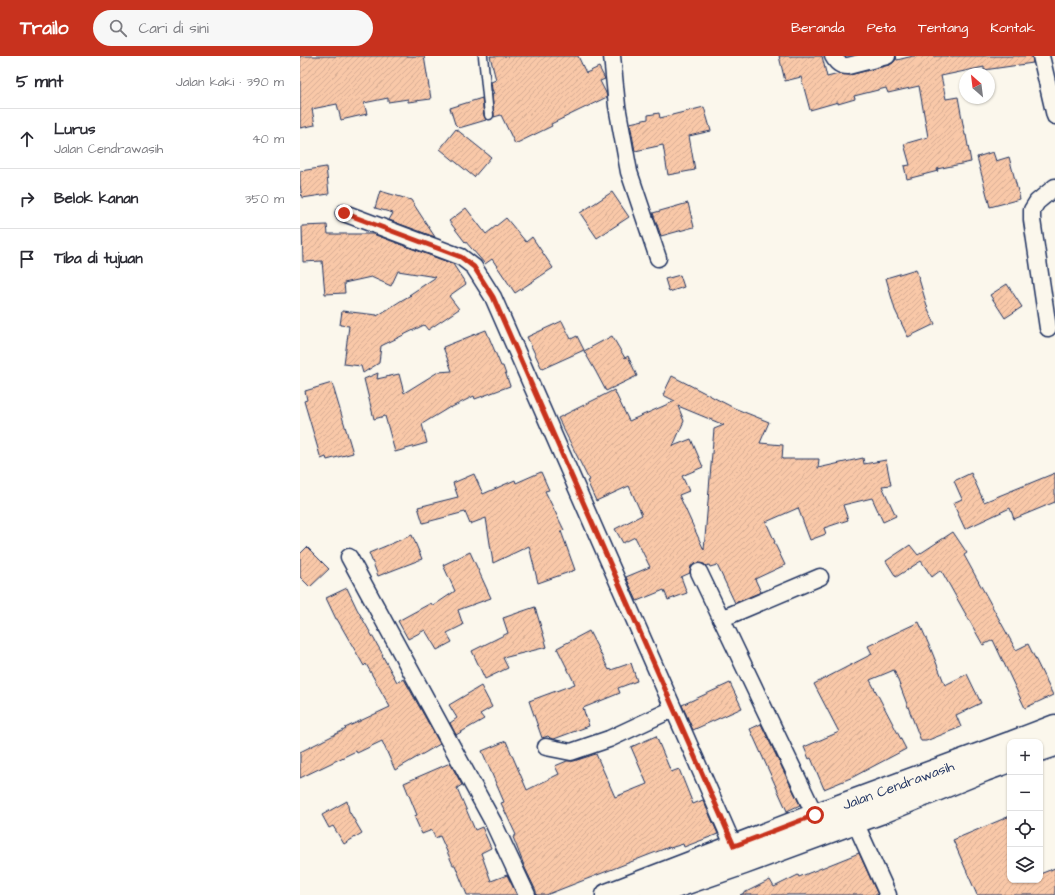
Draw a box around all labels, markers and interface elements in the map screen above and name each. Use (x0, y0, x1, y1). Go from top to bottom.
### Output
search box (93, 10, 373, 46)
text: Trailo (20, 15, 69, 42)
icon: search (107, 17, 129, 39)
text: Cari di sini (139, 18, 209, 39)
text: Beranda (791, 18, 845, 38)
text: Peta (867, 18, 896, 38)
text: Tentang (918, 18, 968, 38)
text: Kontak (990, 18, 1035, 38)
north arrow (959, 68, 995, 104)
text: 5 mnt (16, 70, 63, 94)
text: Jalan kaki · 390 m (176, 73, 284, 91)
text: Lurus (54, 119, 95, 140)
icon: ahead (16, 128, 38, 150)
text: 40 m (252, 130, 284, 148)
text: Jalan Cendrawasih (54, 140, 163, 158)
icon: right (16, 188, 38, 210)
text: Belok kanan (54, 188, 138, 209)
text: 350 m (245, 190, 284, 208)
route end (335, 204, 353, 222)
icon: arrive (16, 248, 38, 270)
text: Tiba di tujuan (54, 248, 143, 269)
map controls (1007, 739, 1043, 883)
button: + (1007, 739, 1043, 775)
street label: Jalan Cendrawasih (840, 756, 957, 815)
button: − (1007, 775, 1043, 811)
route start (806, 806, 824, 824)
button: locate (1007, 811, 1043, 847)
button: layers (1007, 847, 1043, 883)

